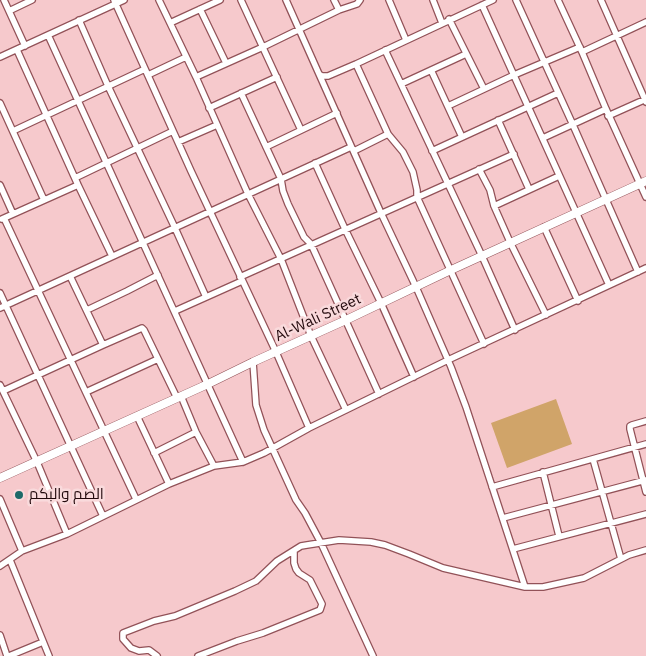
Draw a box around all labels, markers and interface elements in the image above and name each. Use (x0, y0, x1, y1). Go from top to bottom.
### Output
street label: Al-Wali Street (272, 290, 364, 346)
place label: الصم والبكم (29, 486, 104, 504)
marker: الصم والبكم (13, 489, 25, 501)

